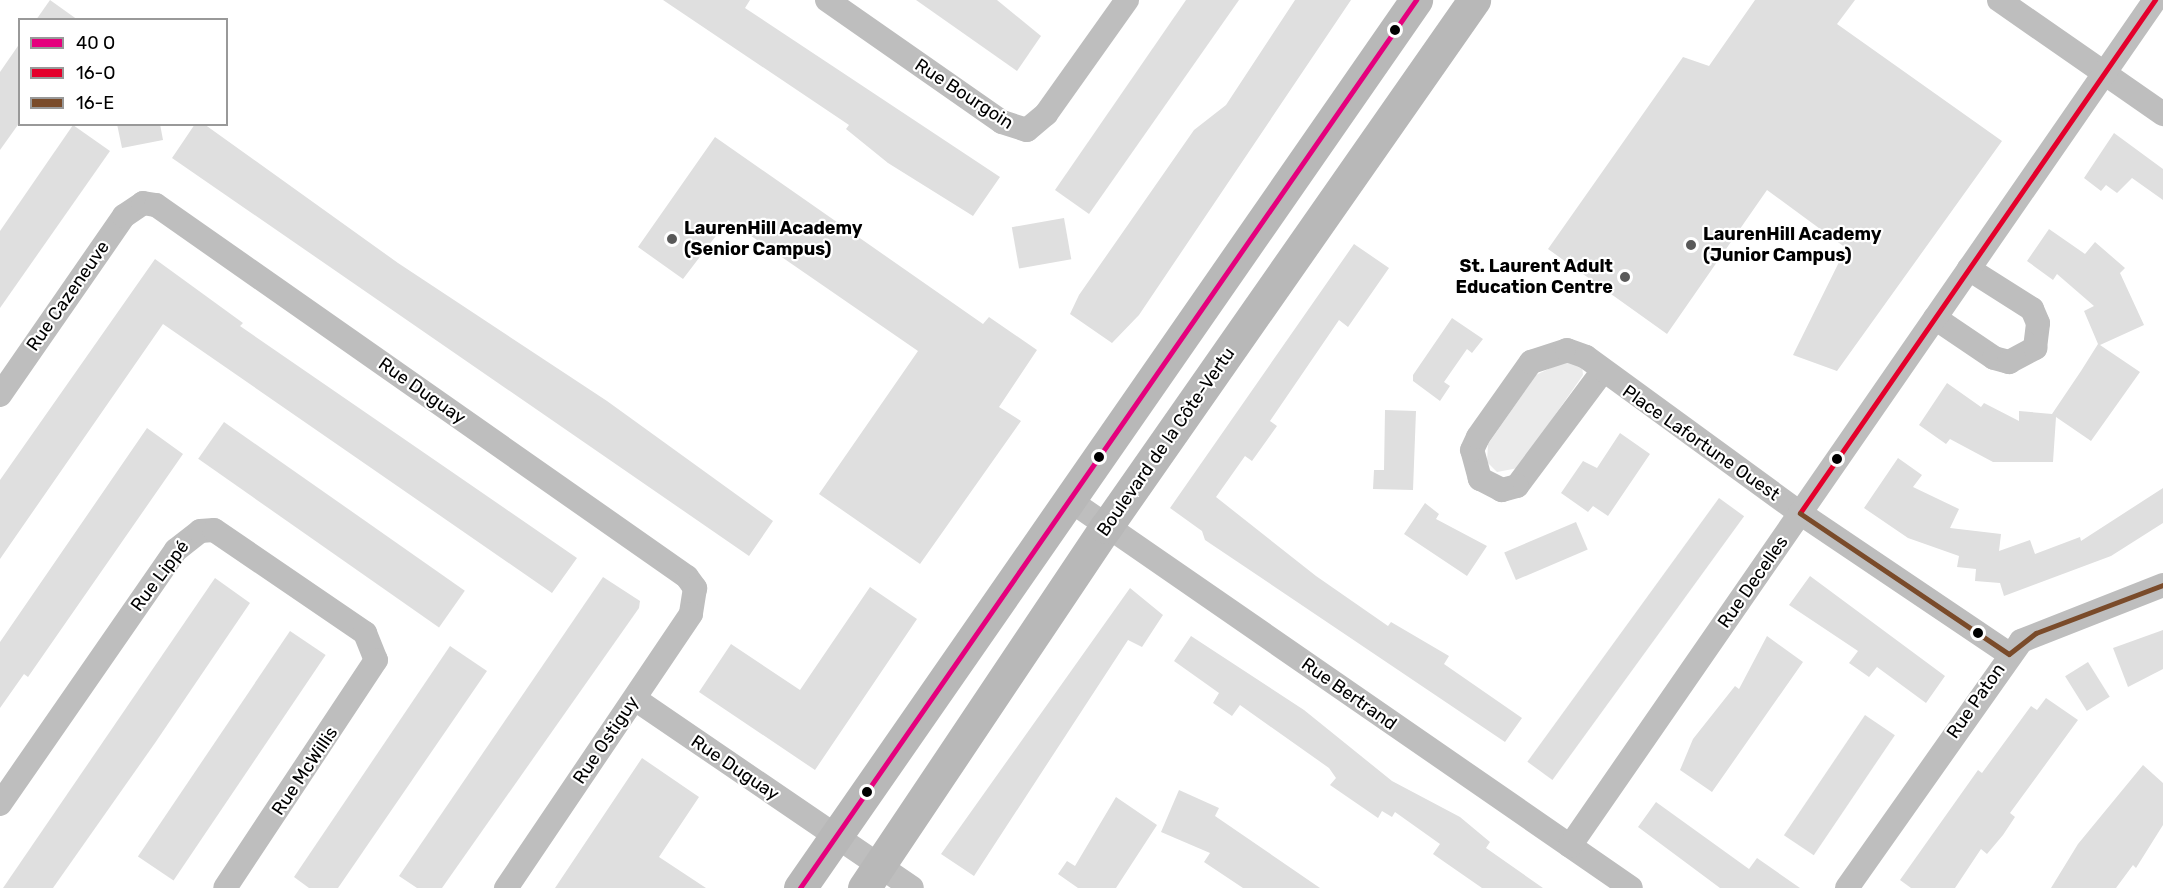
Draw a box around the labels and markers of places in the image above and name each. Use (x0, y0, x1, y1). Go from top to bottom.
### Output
unlabelled marker (1389, 24, 1401, 36)
place label: LaurenHill Academy (Senior Campus) (684, 218, 863, 260)
place label: LaurenHill Academy (Junior Campus) (1703, 224, 1882, 266)
marker: LaurenHill Academy (Senior Campus) (665, 232, 679, 246)
marker: LaurenHill Academy (Junior Campus) (1684, 238, 1698, 252)
place label: St. Laurent Adult Education Centre (1456, 256, 1613, 298)
marker: St. Laurent Adult Education Centre (1618, 270, 1632, 284)
unlabelled marker (1093, 451, 1105, 463)
unlabelled marker (1831, 453, 1843, 465)
unlabelled marker (1972, 627, 1984, 639)
unlabelled marker (861, 786, 873, 798)

